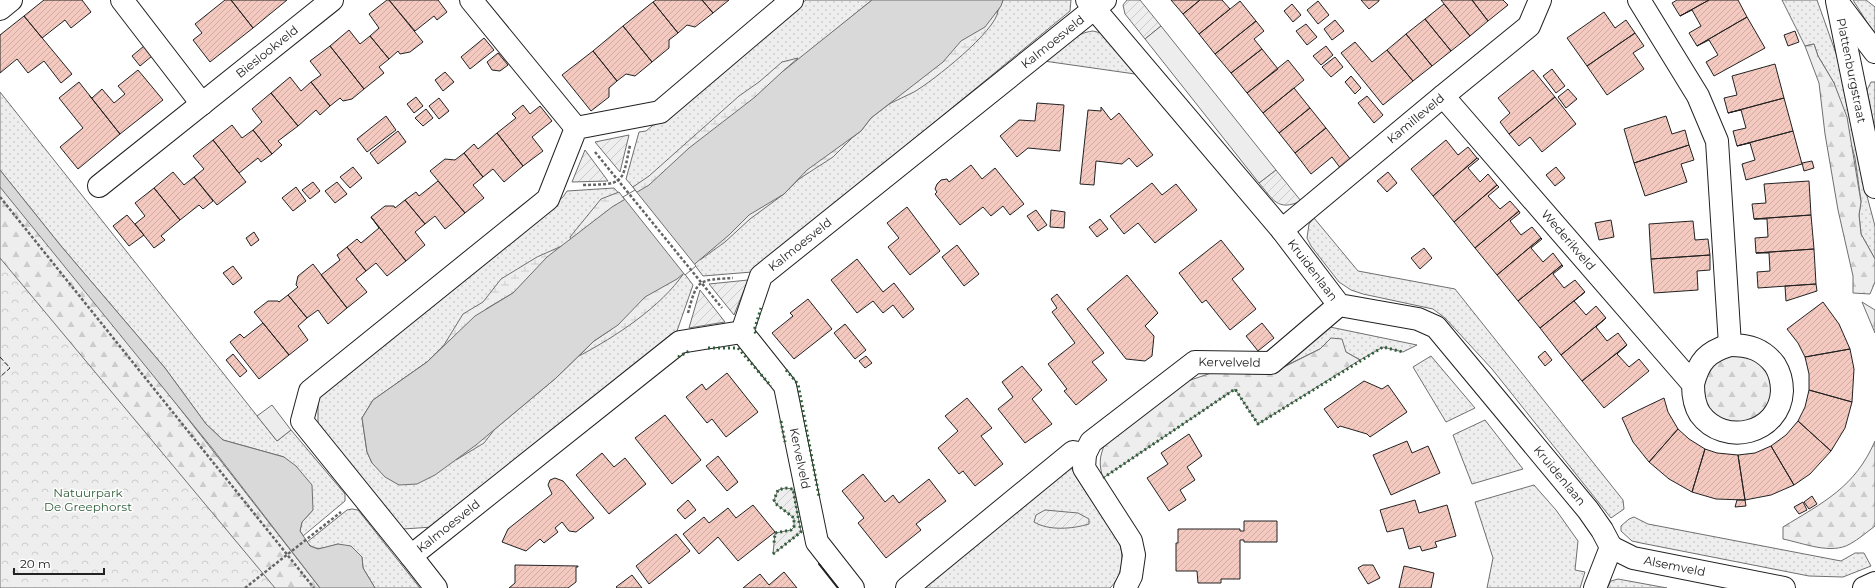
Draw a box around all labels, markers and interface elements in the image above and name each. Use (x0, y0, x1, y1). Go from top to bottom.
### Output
street label: Kalmoesveld (1018, 12, 1087, 71)
street label: Plattenburgstraat (1834, 17, 1870, 124)
street label: Bieslookveld (233, 22, 301, 81)
street label: Kamilleveld (1384, 90, 1447, 146)
street label: Wederikveld (1538, 207, 1599, 273)
street label: Kalmoesveld (765, 214, 834, 274)
street label: Kruidenlaan (1285, 236, 1341, 304)
street label: Kervelveld (1198, 354, 1261, 370)
street label: Kervelveld (787, 426, 814, 490)
street label: Kruidenlaan (1531, 442, 1589, 509)
park label: Natuurpark De Greephorst (44, 485, 132, 514)
street label: Kalmoesveld (413, 496, 483, 556)
scale bar (14, 550, 104, 576)
street label: Alsemveld (1643, 552, 1707, 579)
text: 20 m (20, 556, 51, 571)

